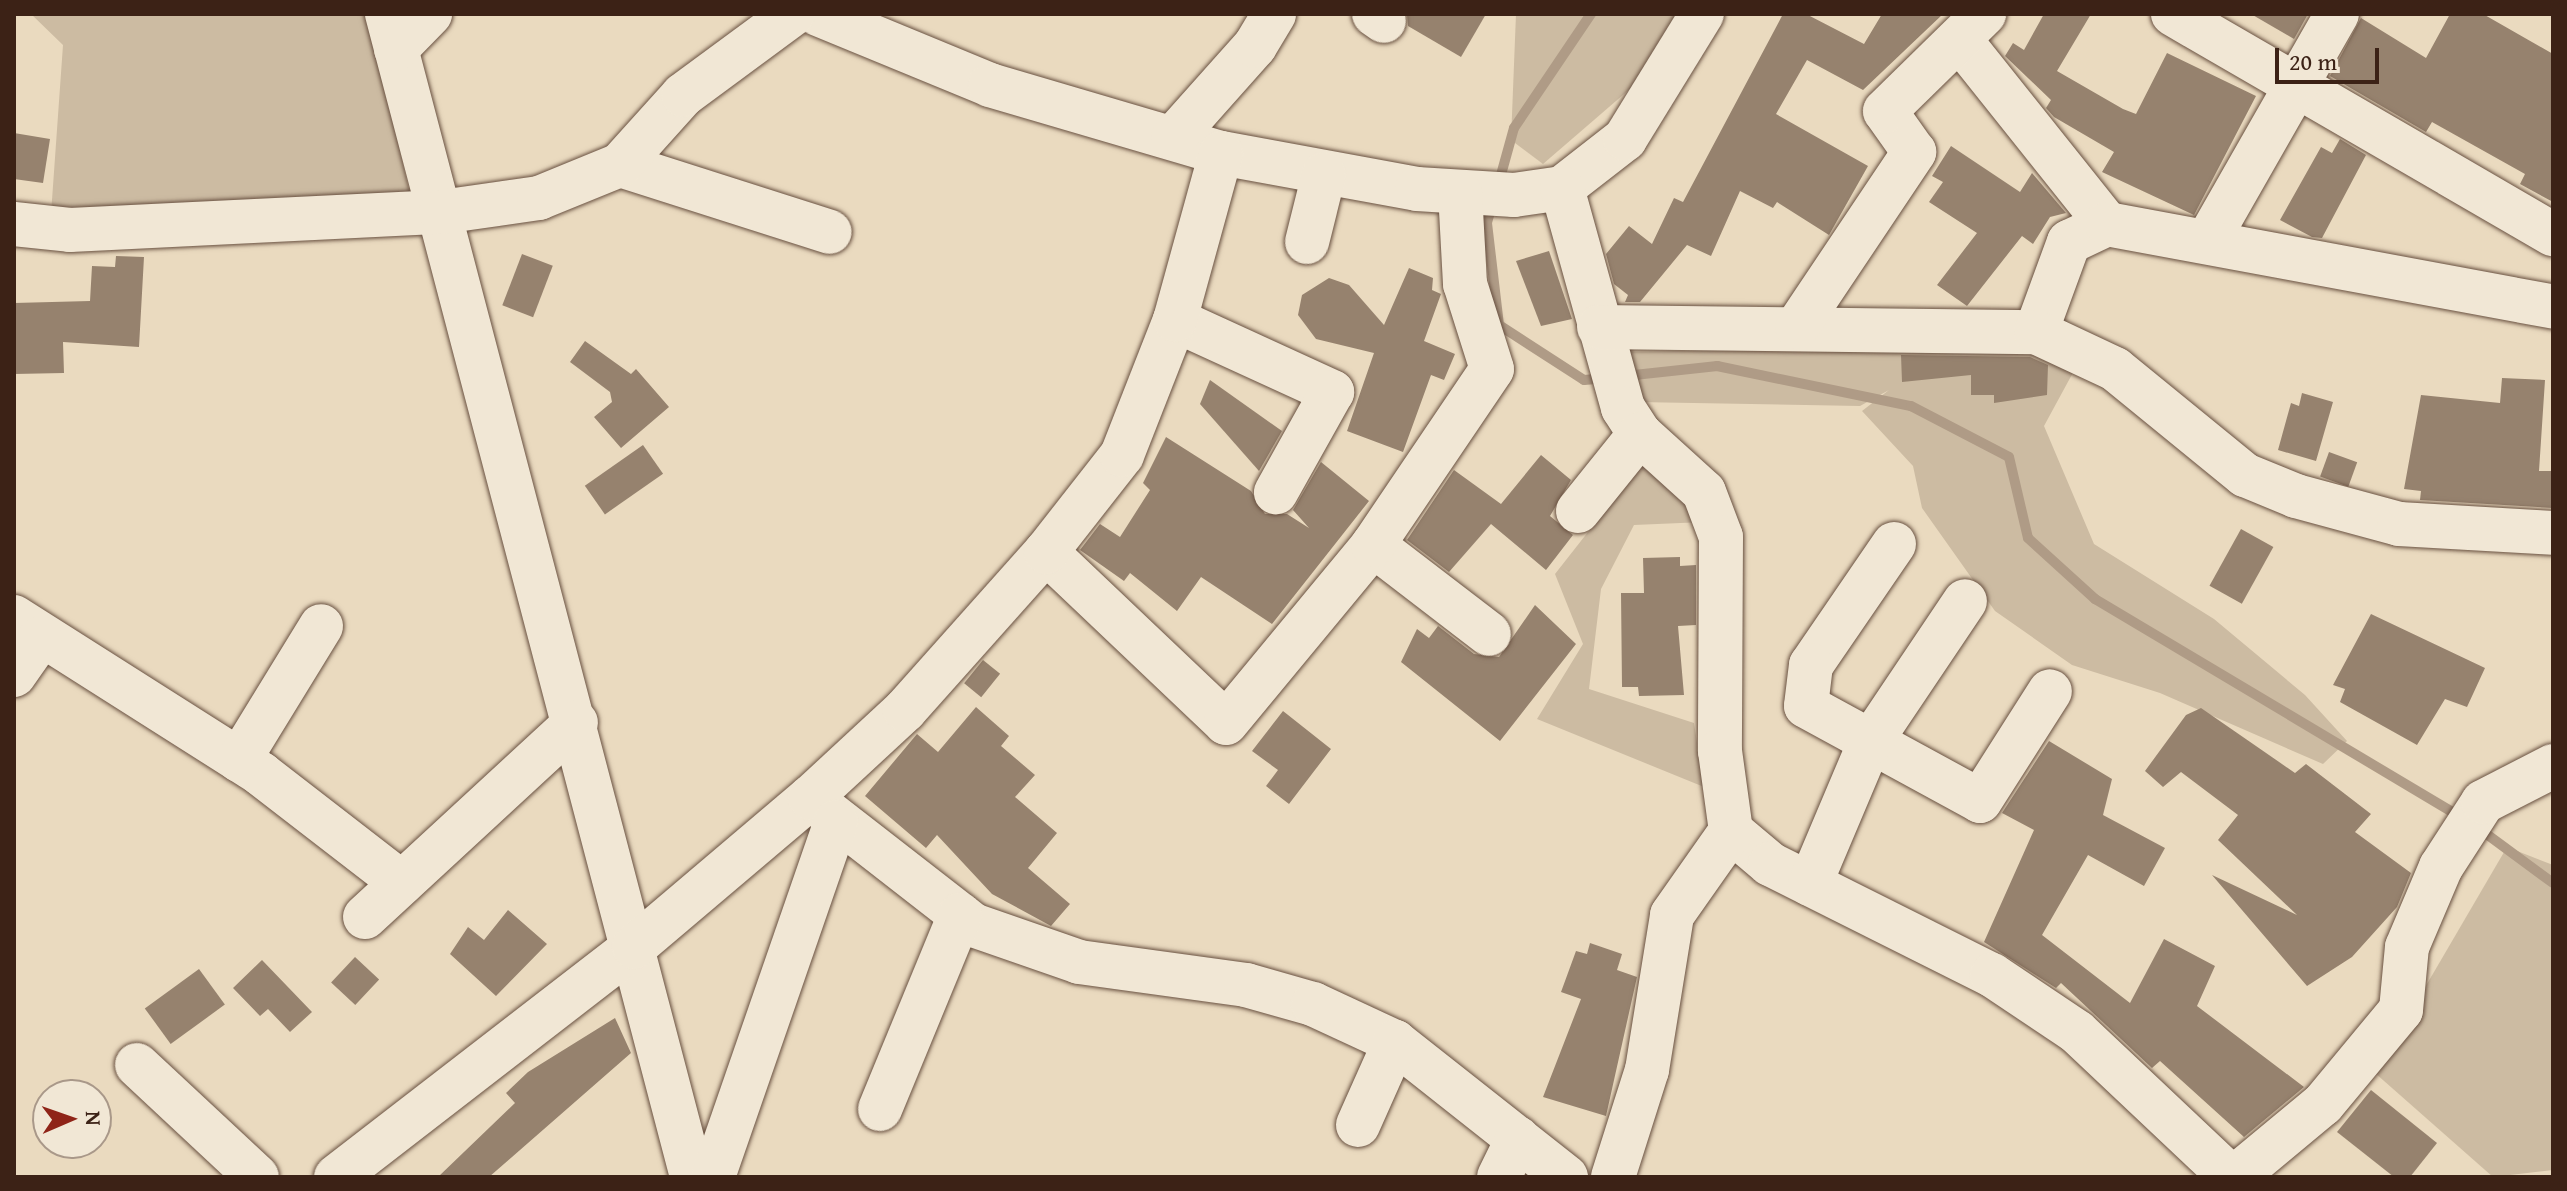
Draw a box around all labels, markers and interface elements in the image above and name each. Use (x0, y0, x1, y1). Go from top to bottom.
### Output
scale bar (2279, 32, 2383, 82)
text: 20 m (2289, 44, 2337, 79)
north arrow (32, 1079, 112, 1159)
text: N (78, 1110, 110, 1126)

